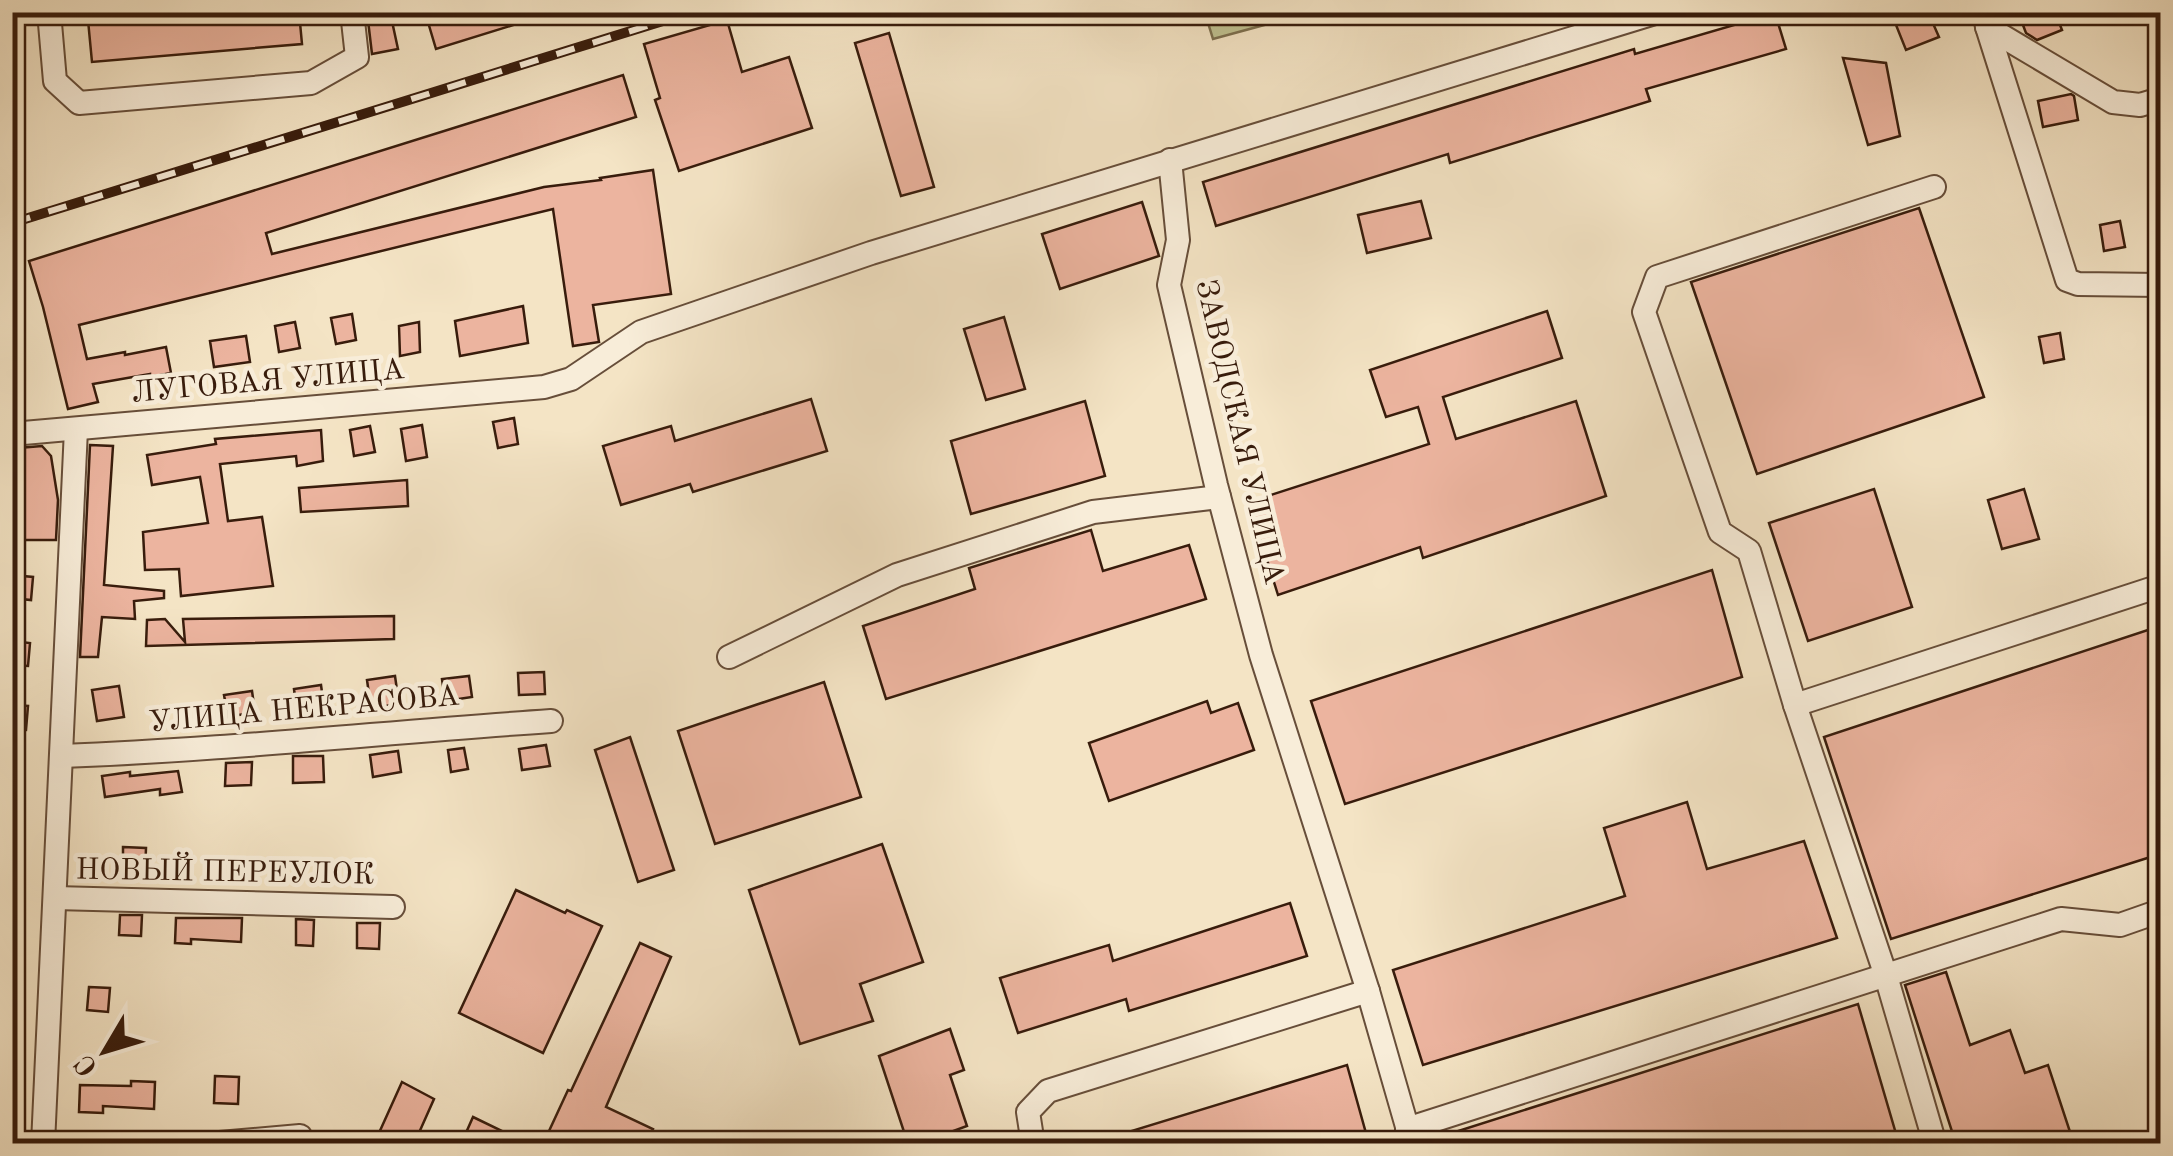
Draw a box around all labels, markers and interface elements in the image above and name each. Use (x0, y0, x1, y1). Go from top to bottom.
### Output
street label: ЗАВОДСКАЯ УЛИЦА (1189, 277, 1289, 587)
street label: ЛУГОВАЯ УЛИЦА (130, 355, 406, 409)
street label: УЛИЦА НЕКРАСОВА (147, 681, 461, 739)
street label: НОВЫЙ ПЕРЕУЛОК (75, 849, 375, 891)
north arrow (55, 1001, 155, 1101)
text: С (70, 1049, 104, 1081)

